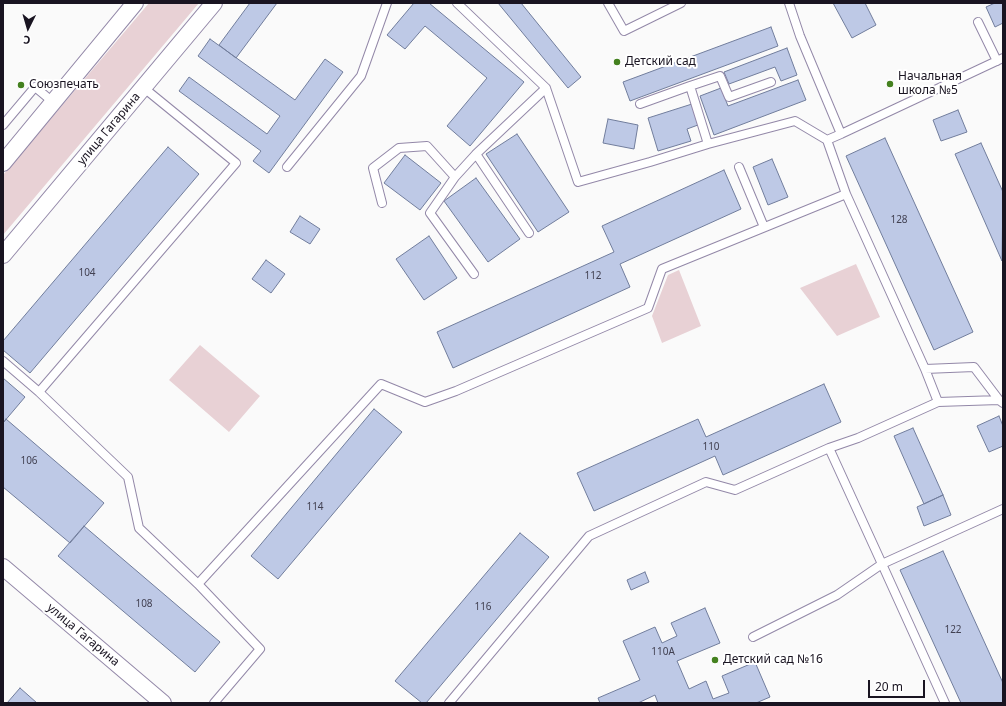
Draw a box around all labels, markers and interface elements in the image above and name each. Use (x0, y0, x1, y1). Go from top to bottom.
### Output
north arrow (8, 8, 48, 48)
text: С (23, 33, 31, 48)
place label: Детский сад (625, 55, 696, 69)
marker: Детский сад (612, 57, 622, 67)
place label: Начальная школа №5 (898, 70, 962, 98)
place label: Союзпечать (29, 78, 99, 92)
marker: Начальная школа №5 (885, 79, 895, 89)
marker: Союзпечать (16, 80, 26, 90)
street label: улица Гагарина (75, 90, 143, 168)
house number: 128 (890, 214, 908, 226)
house number: 104 (78, 267, 96, 279)
house number: 112 (584, 270, 602, 282)
house number: 110 (702, 441, 720, 453)
house number: 106 (20, 455, 38, 467)
house number: 114 (306, 501, 324, 513)
house number: 108 (135, 598, 153, 610)
street label: улица Гагарина (44, 601, 122, 669)
house number: 116 (474, 601, 492, 613)
house number: 122 (944, 624, 962, 636)
house number: 110А (651, 646, 675, 658)
place label: Детский сад №16 (723, 653, 823, 667)
marker: Детский сад №16 (710, 655, 720, 665)
scale bar (870, 672, 927, 698)
text: 20 m (875, 678, 903, 695)

